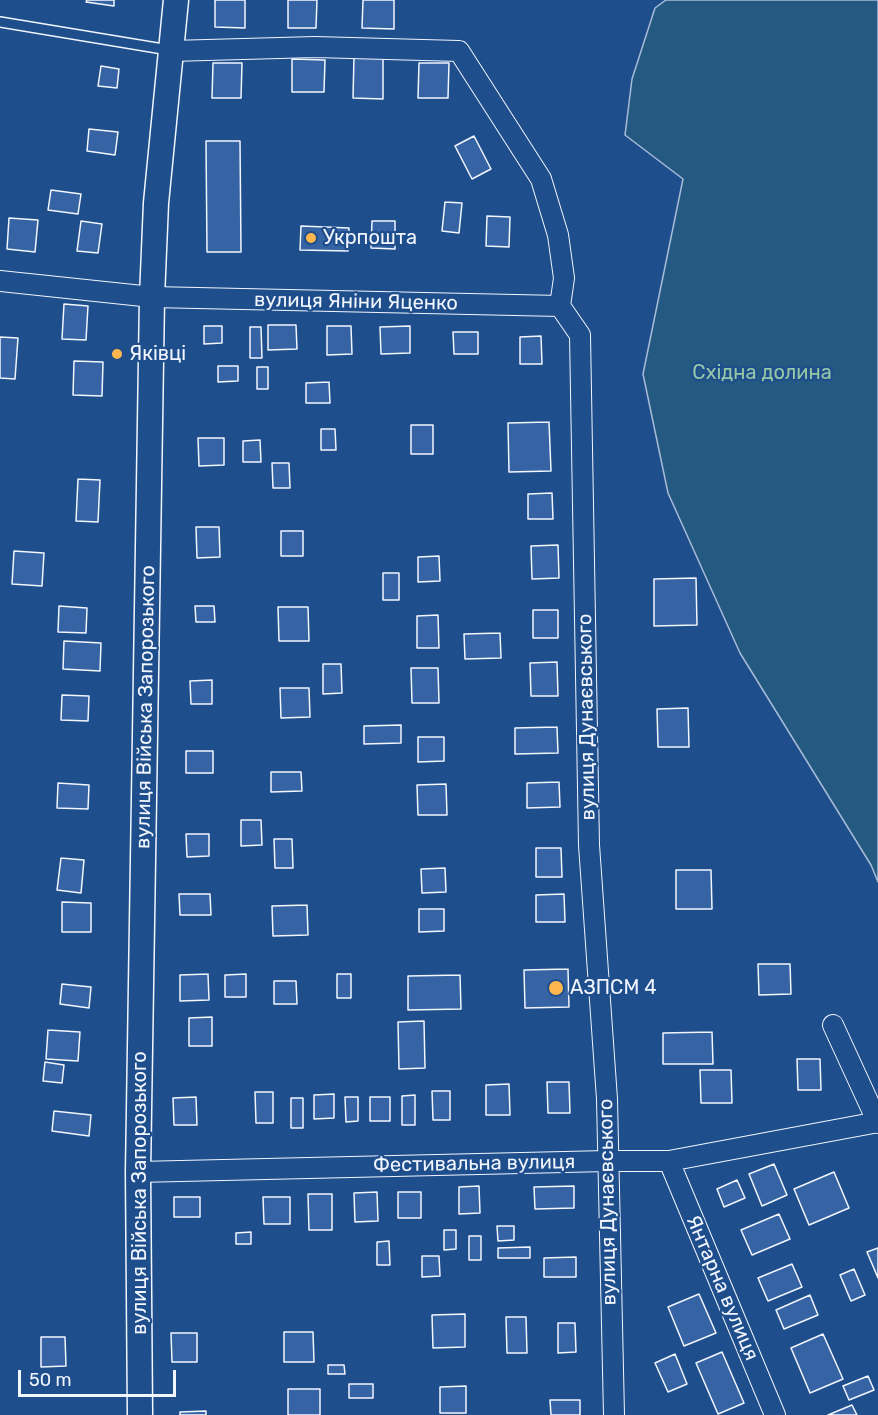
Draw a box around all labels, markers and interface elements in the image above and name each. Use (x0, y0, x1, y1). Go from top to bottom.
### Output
place label: Укрпошта (323, 226, 417, 250)
marker: Укрпошта (304, 231, 318, 245)
street label: вулиця Яніни Яценко (254, 288, 458, 316)
place label: Яківці (129, 342, 186, 366)
marker: Яківці (110, 347, 124, 361)
park label: Східна долина (692, 361, 832, 385)
street label: вулиця Війська Запорозького (132, 565, 160, 849)
street label: вулиця Дунаєвського (573, 613, 601, 821)
place label: АЗПСМ 4 (570, 976, 657, 1000)
marker: АЗПСМ 4 (547, 979, 565, 997)
street label: вулиця Війська Запорозького (128, 1051, 152, 1335)
street label: вулиця Дунаєвського (594, 1098, 622, 1306)
street label: Фестивальна вулиця (373, 1150, 575, 1178)
street label: Янтарна вулиця (681, 1212, 763, 1364)
scale bar (21, 1358, 178, 1396)
text: 50 m (29, 1369, 72, 1391)

